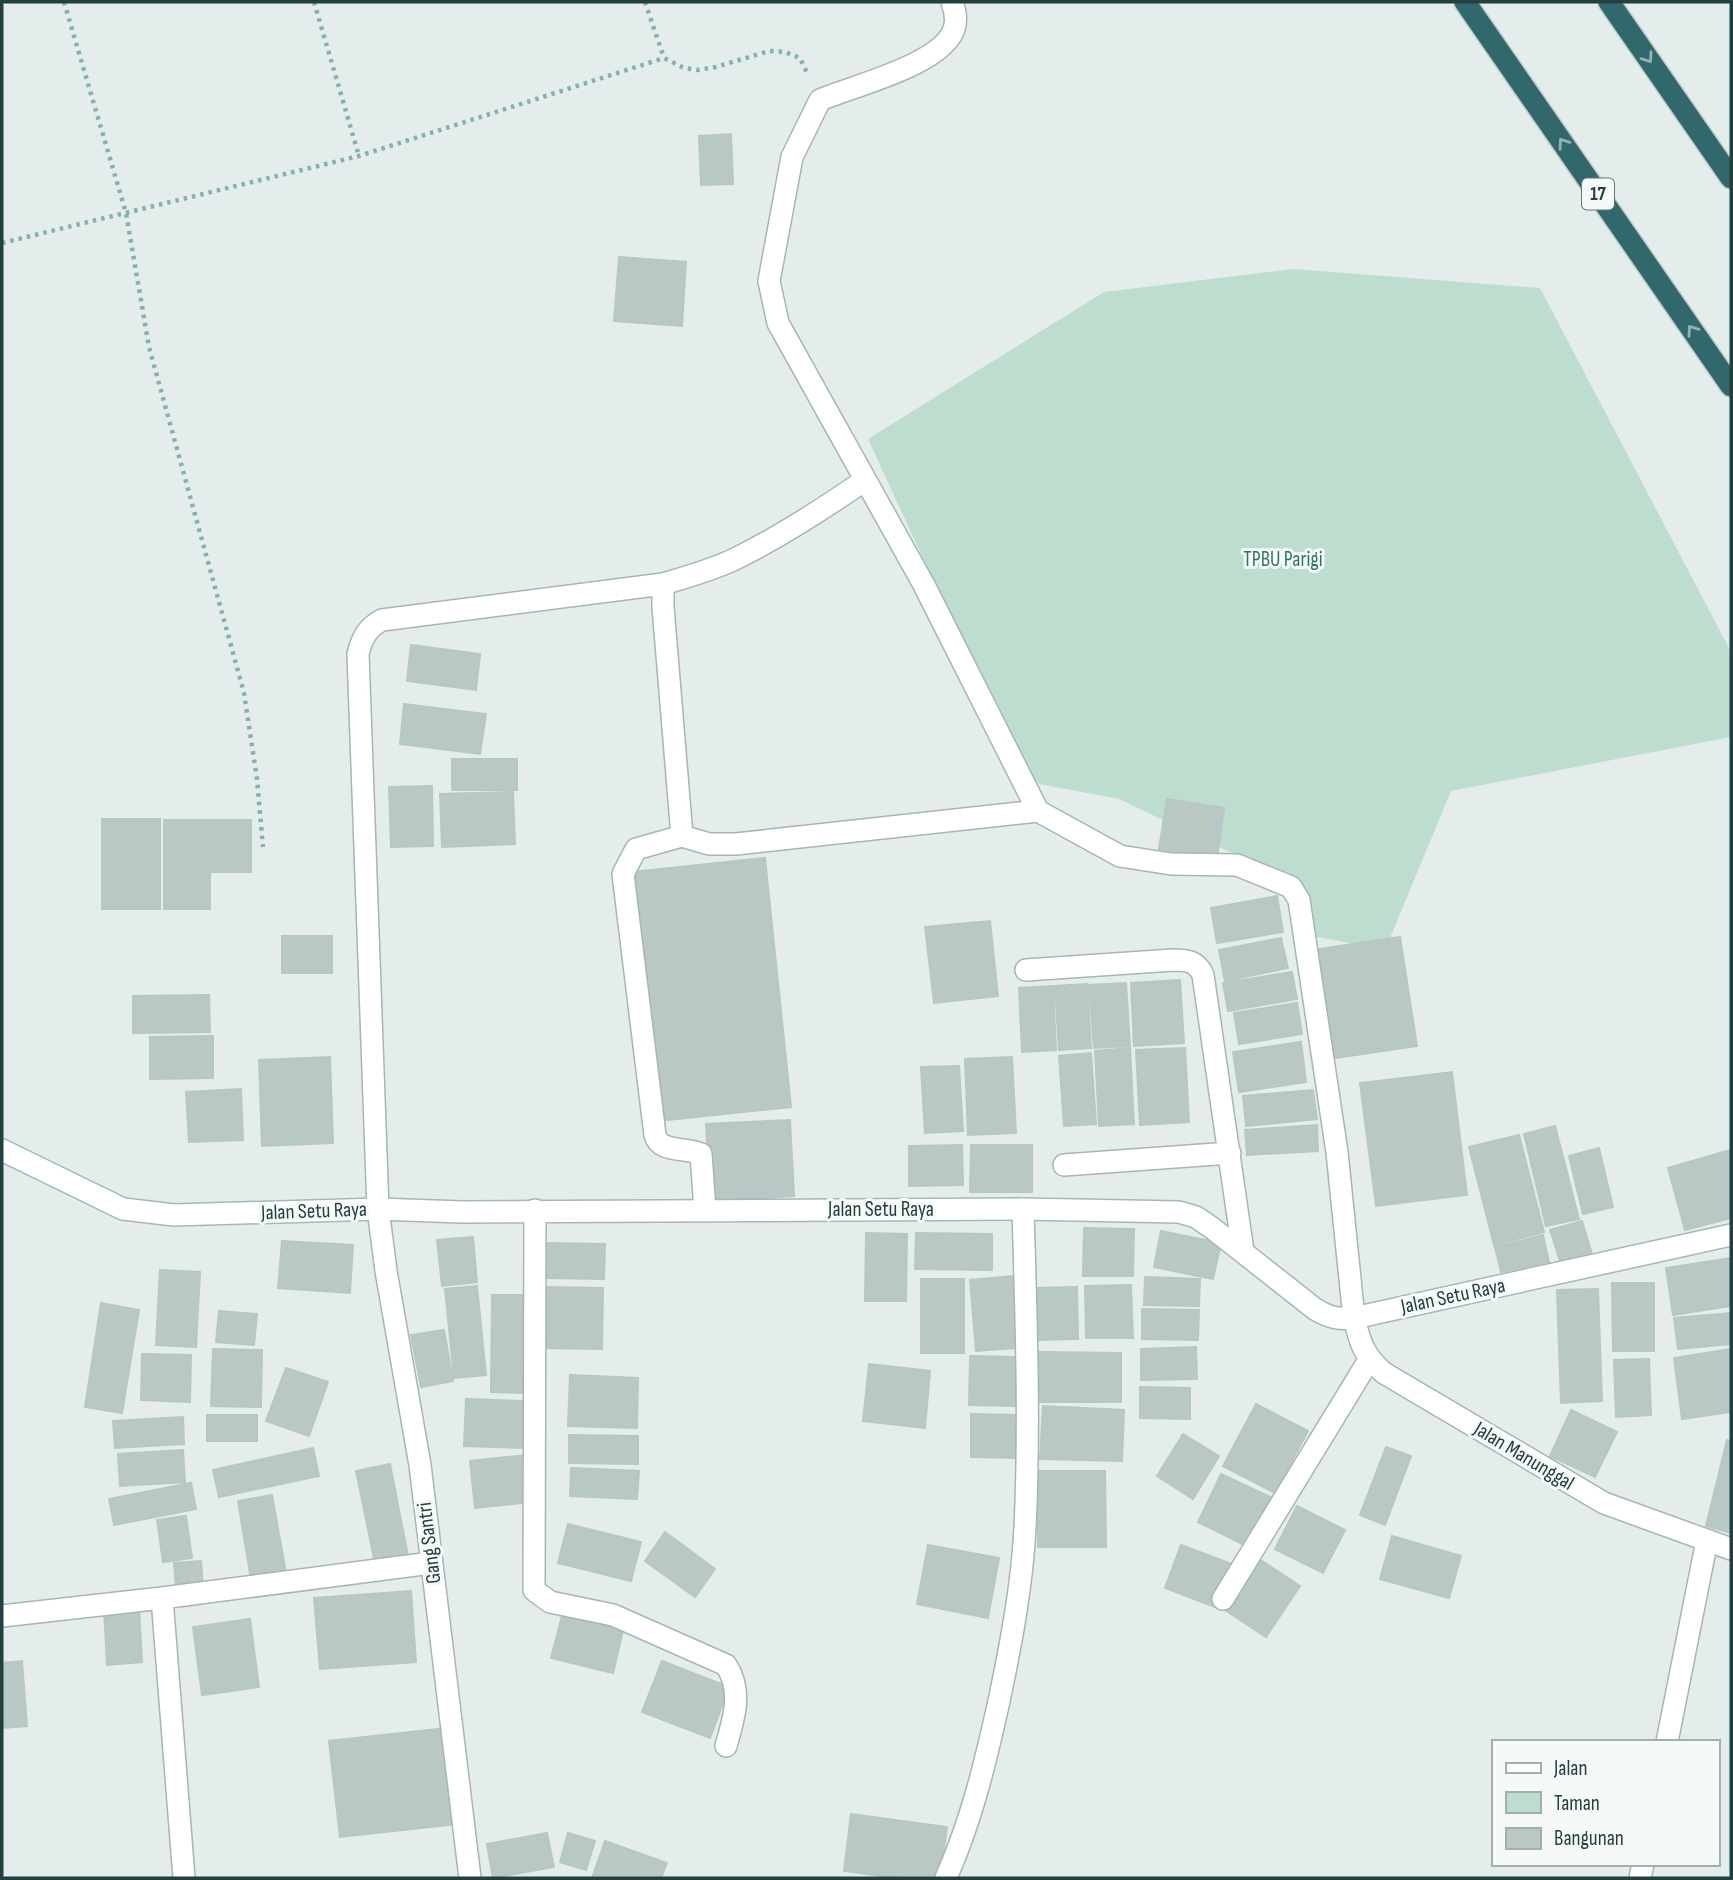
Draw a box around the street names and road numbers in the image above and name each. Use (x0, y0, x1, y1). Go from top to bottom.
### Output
road number: 17 (1582, 178, 1614, 210)
street label: Jalan Setu Raya (260, 1197, 367, 1225)
street label: Jalan Setu Raya (827, 1197, 934, 1222)
street label: Jalan Setu Raya (1398, 1273, 1507, 1319)
street label: Jalan Manunggal (1468, 1416, 1579, 1496)
street label: Gang Santri (412, 1501, 446, 1585)

